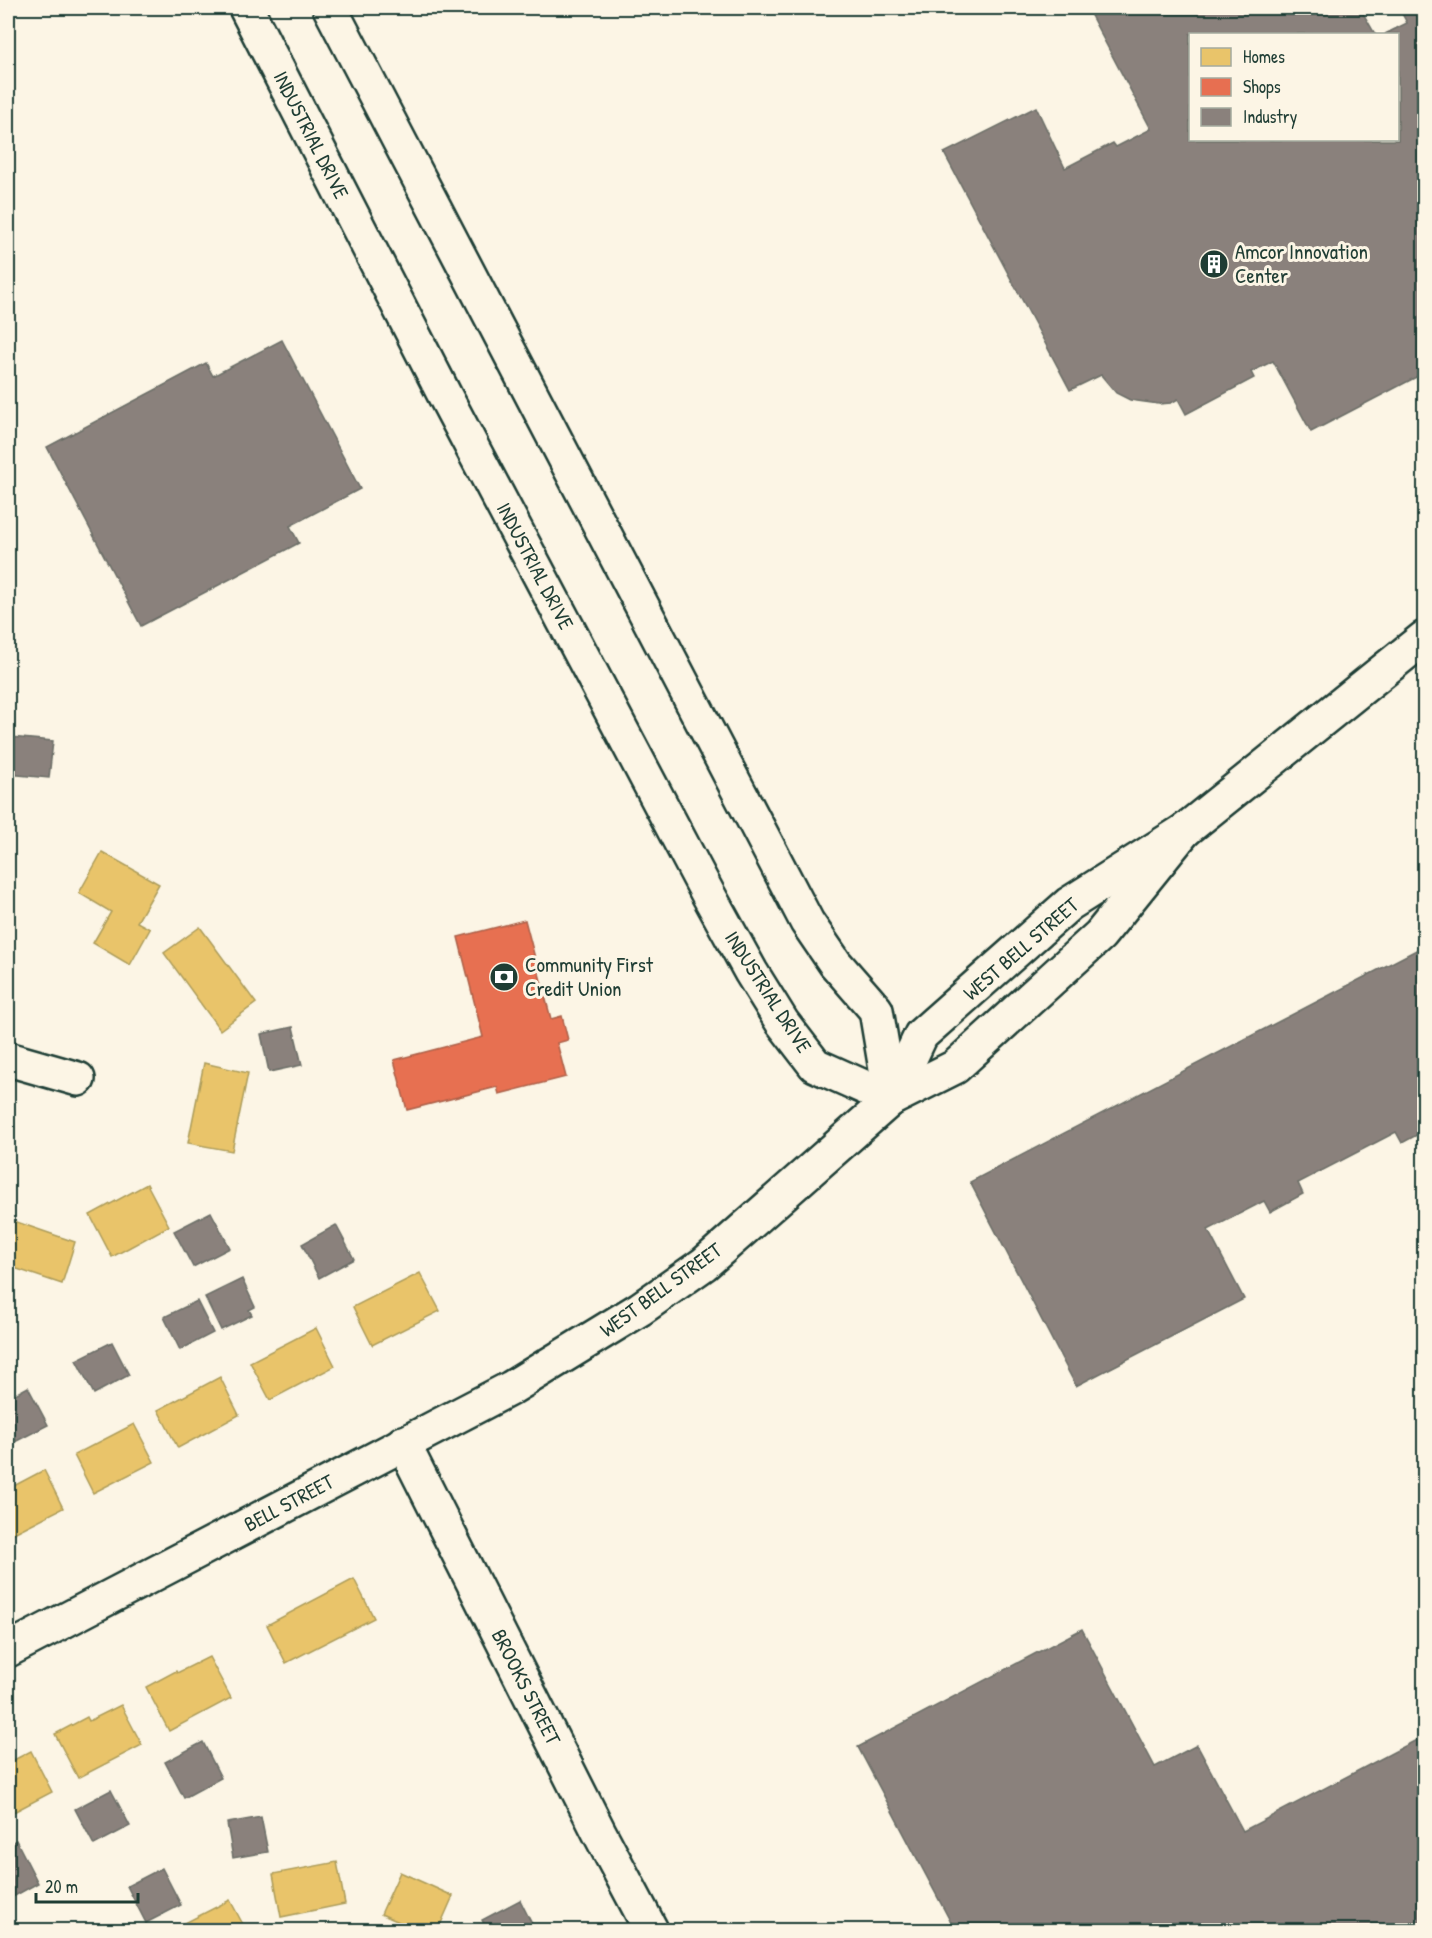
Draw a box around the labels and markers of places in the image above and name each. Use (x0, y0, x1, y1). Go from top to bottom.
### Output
place label: Amcor Innovation Center (1235, 237, 1368, 290)
building icon: Amcor Innovation Center (1198, 248, 1230, 280)
place label: Community First Credit Union (525, 950, 654, 1003)
bank icon: Community First Credit Union (488, 961, 520, 993)

